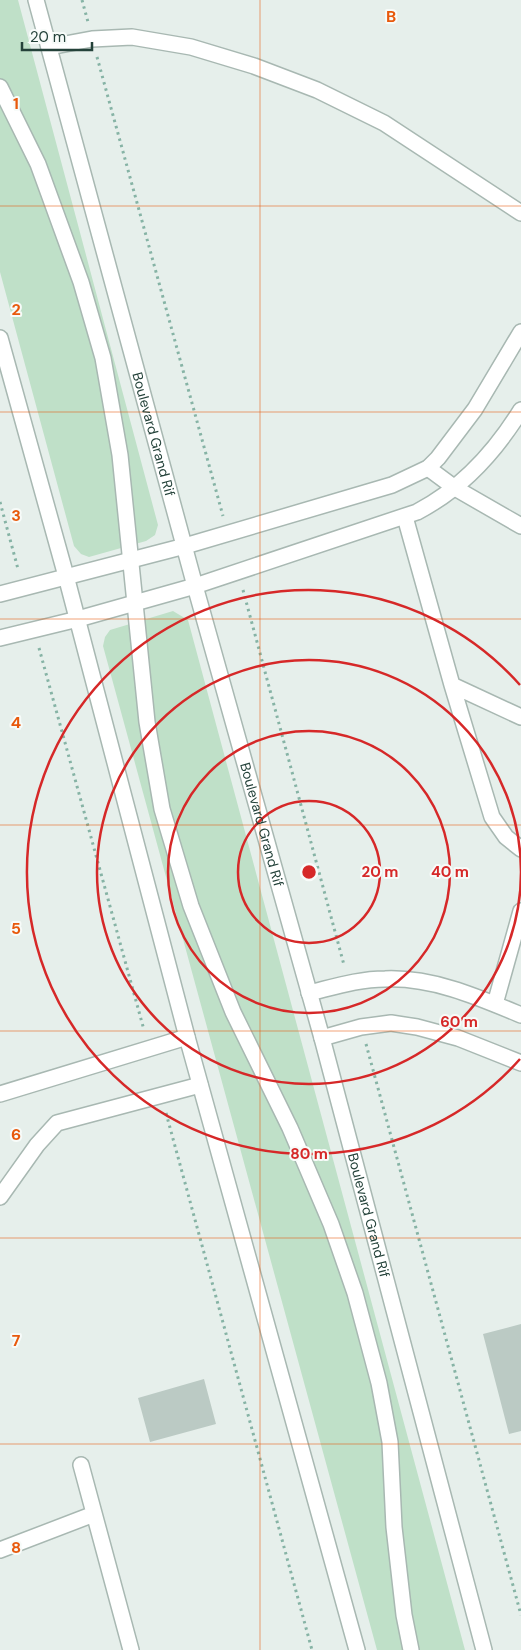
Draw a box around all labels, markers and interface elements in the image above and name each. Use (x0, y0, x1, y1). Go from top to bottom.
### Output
text: B (386, 6, 396, 27)
scale bar (22, 20, 92, 52)
text: 20 m (30, 27, 66, 47)
text: 1 (13, 93, 19, 114)
text: 2 (11, 299, 21, 320)
street label: Boulevard Grand Rif (128, 370, 179, 499)
text: 3 (11, 505, 21, 526)
text: 4 (11, 712, 21, 733)
street label: Boulevard Grand Rif (236, 760, 288, 889)
text: 20 m (362, 862, 398, 882)
text: 40 m (431, 862, 469, 882)
centre of rings (300, 863, 318, 881)
text: 5 (11, 918, 21, 939)
text: 60 m (440, 1012, 478, 1032)
text: 6 (11, 1124, 21, 1145)
text: 80 m (290, 1144, 328, 1164)
street label: Boulevard Grand Rif (344, 1151, 394, 1280)
text: 7 (12, 1330, 21, 1351)
text: 8 (11, 1537, 21, 1558)

